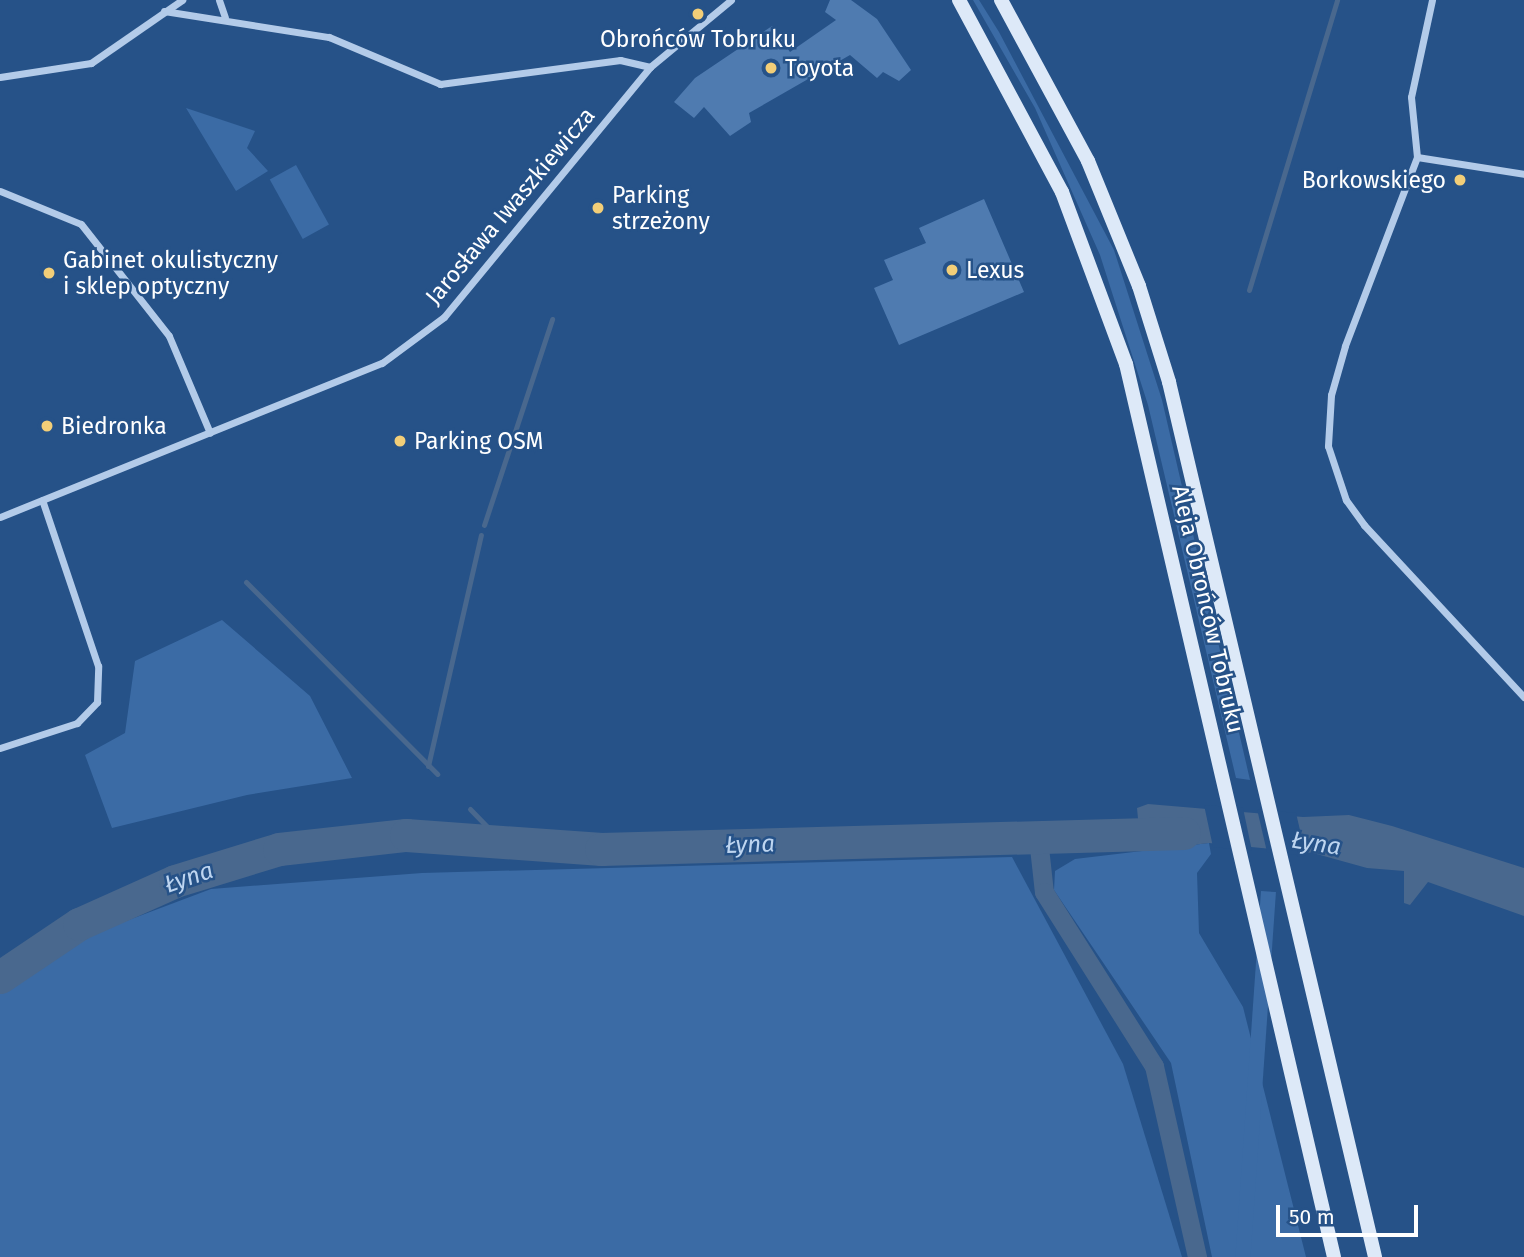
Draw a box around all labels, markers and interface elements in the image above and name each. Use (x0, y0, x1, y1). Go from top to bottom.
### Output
marker: Obrońców Tobruku (690, 6, 706, 22)
place label: Obrońców Tobruku (600, 25, 796, 53)
place label: Toyota (785, 54, 854, 82)
marker: Toyota (763, 60, 779, 76)
street label: Jarosława Iwaszkiewicza (419, 102, 601, 310)
place label: Borkowskiego (1302, 166, 1446, 194)
marker: Borkowskiego (1452, 172, 1468, 188)
place label: Parking strzeżony (612, 181, 710, 235)
marker: Parking strzeżony (590, 200, 606, 216)
place label: Gabinet okulistyczny i sklep optyczny (63, 246, 278, 300)
place label: Lexus (966, 256, 1024, 284)
marker: Lexus (944, 262, 960, 278)
marker: Gabinet okulistyczny i sklep optyczny (41, 265, 57, 281)
place label: Biedronka (61, 412, 167, 440)
marker: Biedronka (39, 418, 55, 434)
place label: Parking OSM (414, 427, 543, 455)
marker: Parking OSM (392, 433, 408, 449)
street label: Aleja Obrońców Tobruku (1166, 482, 1250, 736)
water label: Łyna (1289, 826, 1343, 862)
water label: Łyna (725, 830, 775, 860)
water label: Łyna (161, 856, 217, 900)
scale bar (1279, 1190, 1421, 1234)
text: 50 m (1289, 1204, 1335, 1230)

